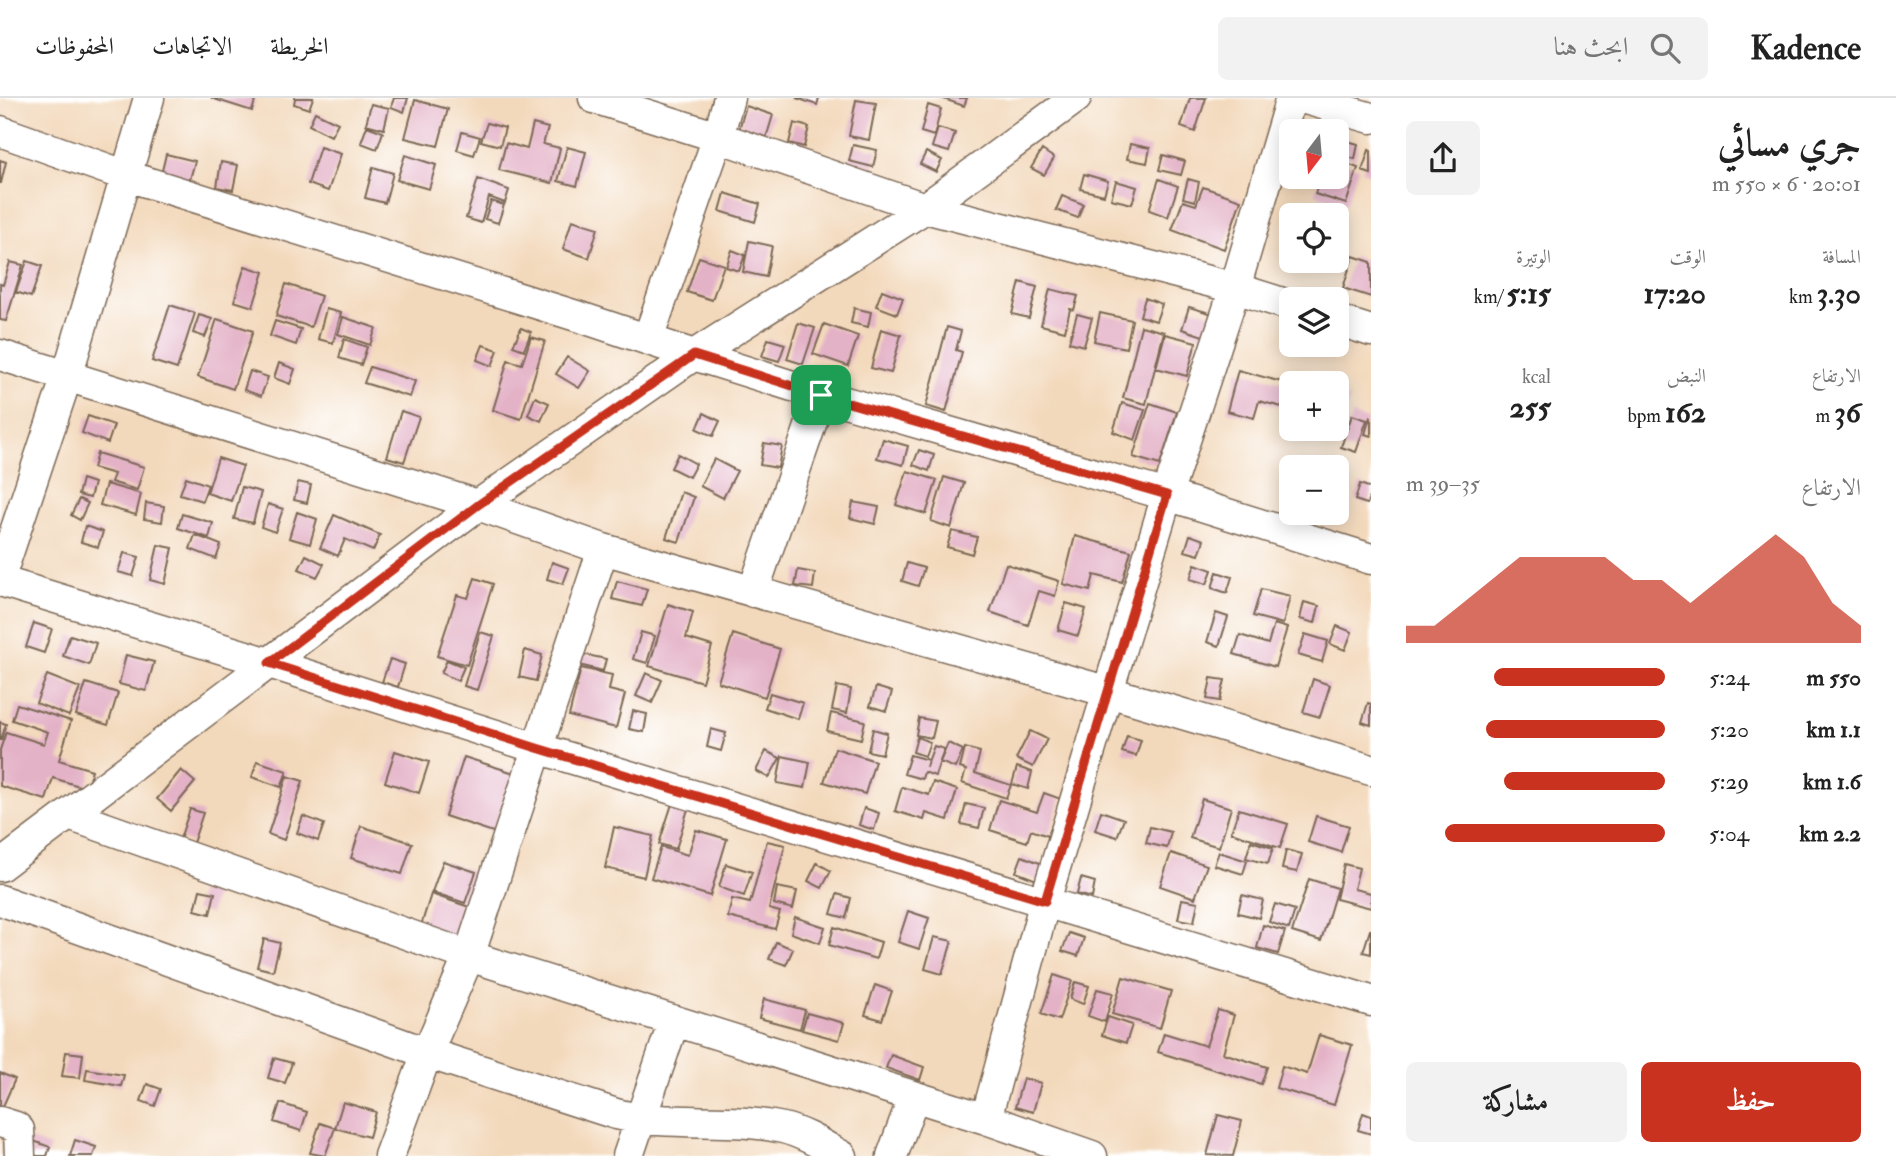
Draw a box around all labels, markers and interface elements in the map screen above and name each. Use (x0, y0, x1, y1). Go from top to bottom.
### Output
search box (1218, 17, 1708, 80)
text: Kadence (1750, 28, 1861, 69)
icon: search (1646, 29, 1684, 67)
text: المحفوظات (35, 31, 114, 62)
text: الاتجاهات (152, 31, 232, 62)
text: الخريطة (270, 31, 329, 62)
text: ابحث هنا (1553, 31, 1628, 63)
north arrow (1279, 119, 1349, 189)
map controls (1279, 119, 1349, 525)
text: جري مسائي (1718, 119, 1861, 167)
button: share (1406, 121, 1480, 195)
text: 20:01 · 6 × 550 m (1712, 169, 1861, 198)
button: locate (1279, 203, 1349, 273)
text: الوتيرة (1516, 245, 1551, 269)
text: الوقت (1670, 245, 1706, 269)
text: المسافة (1822, 245, 1861, 269)
text: 5:15 (1507, 275, 1551, 312)
text: 17:20 (1644, 275, 1706, 312)
text: 3.30 (1817, 275, 1861, 312)
text: /km (1474, 285, 1507, 309)
text: km (1789, 285, 1817, 309)
button: layers (1279, 287, 1349, 357)
text: النبض (1667, 364, 1706, 388)
text: الارتفاع (1812, 364, 1861, 388)
pin (791, 365, 851, 425)
text: kcal (1522, 365, 1551, 389)
button: + (1279, 371, 1349, 441)
icon: arrive (802, 376, 840, 414)
text: 255 (1510, 389, 1551, 426)
text: 162 (1665, 394, 1706, 431)
text: 36 (1834, 394, 1861, 431)
text: bpm (1627, 404, 1665, 428)
text: m (1816, 404, 1834, 428)
button: − (1279, 455, 1349, 525)
text: 35–39 m (1406, 469, 1480, 498)
text: الارتفاع (1801, 473, 1861, 502)
text: 5:24 (1709, 663, 1749, 692)
text: 550 m (1806, 663, 1861, 692)
text: 5:20 (1710, 715, 1749, 744)
text: 1.1 km (1806, 715, 1861, 744)
text: 5:29 (1710, 767, 1749, 796)
text: 1.6 km (1803, 767, 1861, 796)
text: 5:04 (1709, 819, 1749, 848)
text: 2.2 km (1800, 819, 1861, 848)
button: مشاركة (1406, 1062, 1627, 1142)
button: حفظ (1641, 1062, 1861, 1142)

